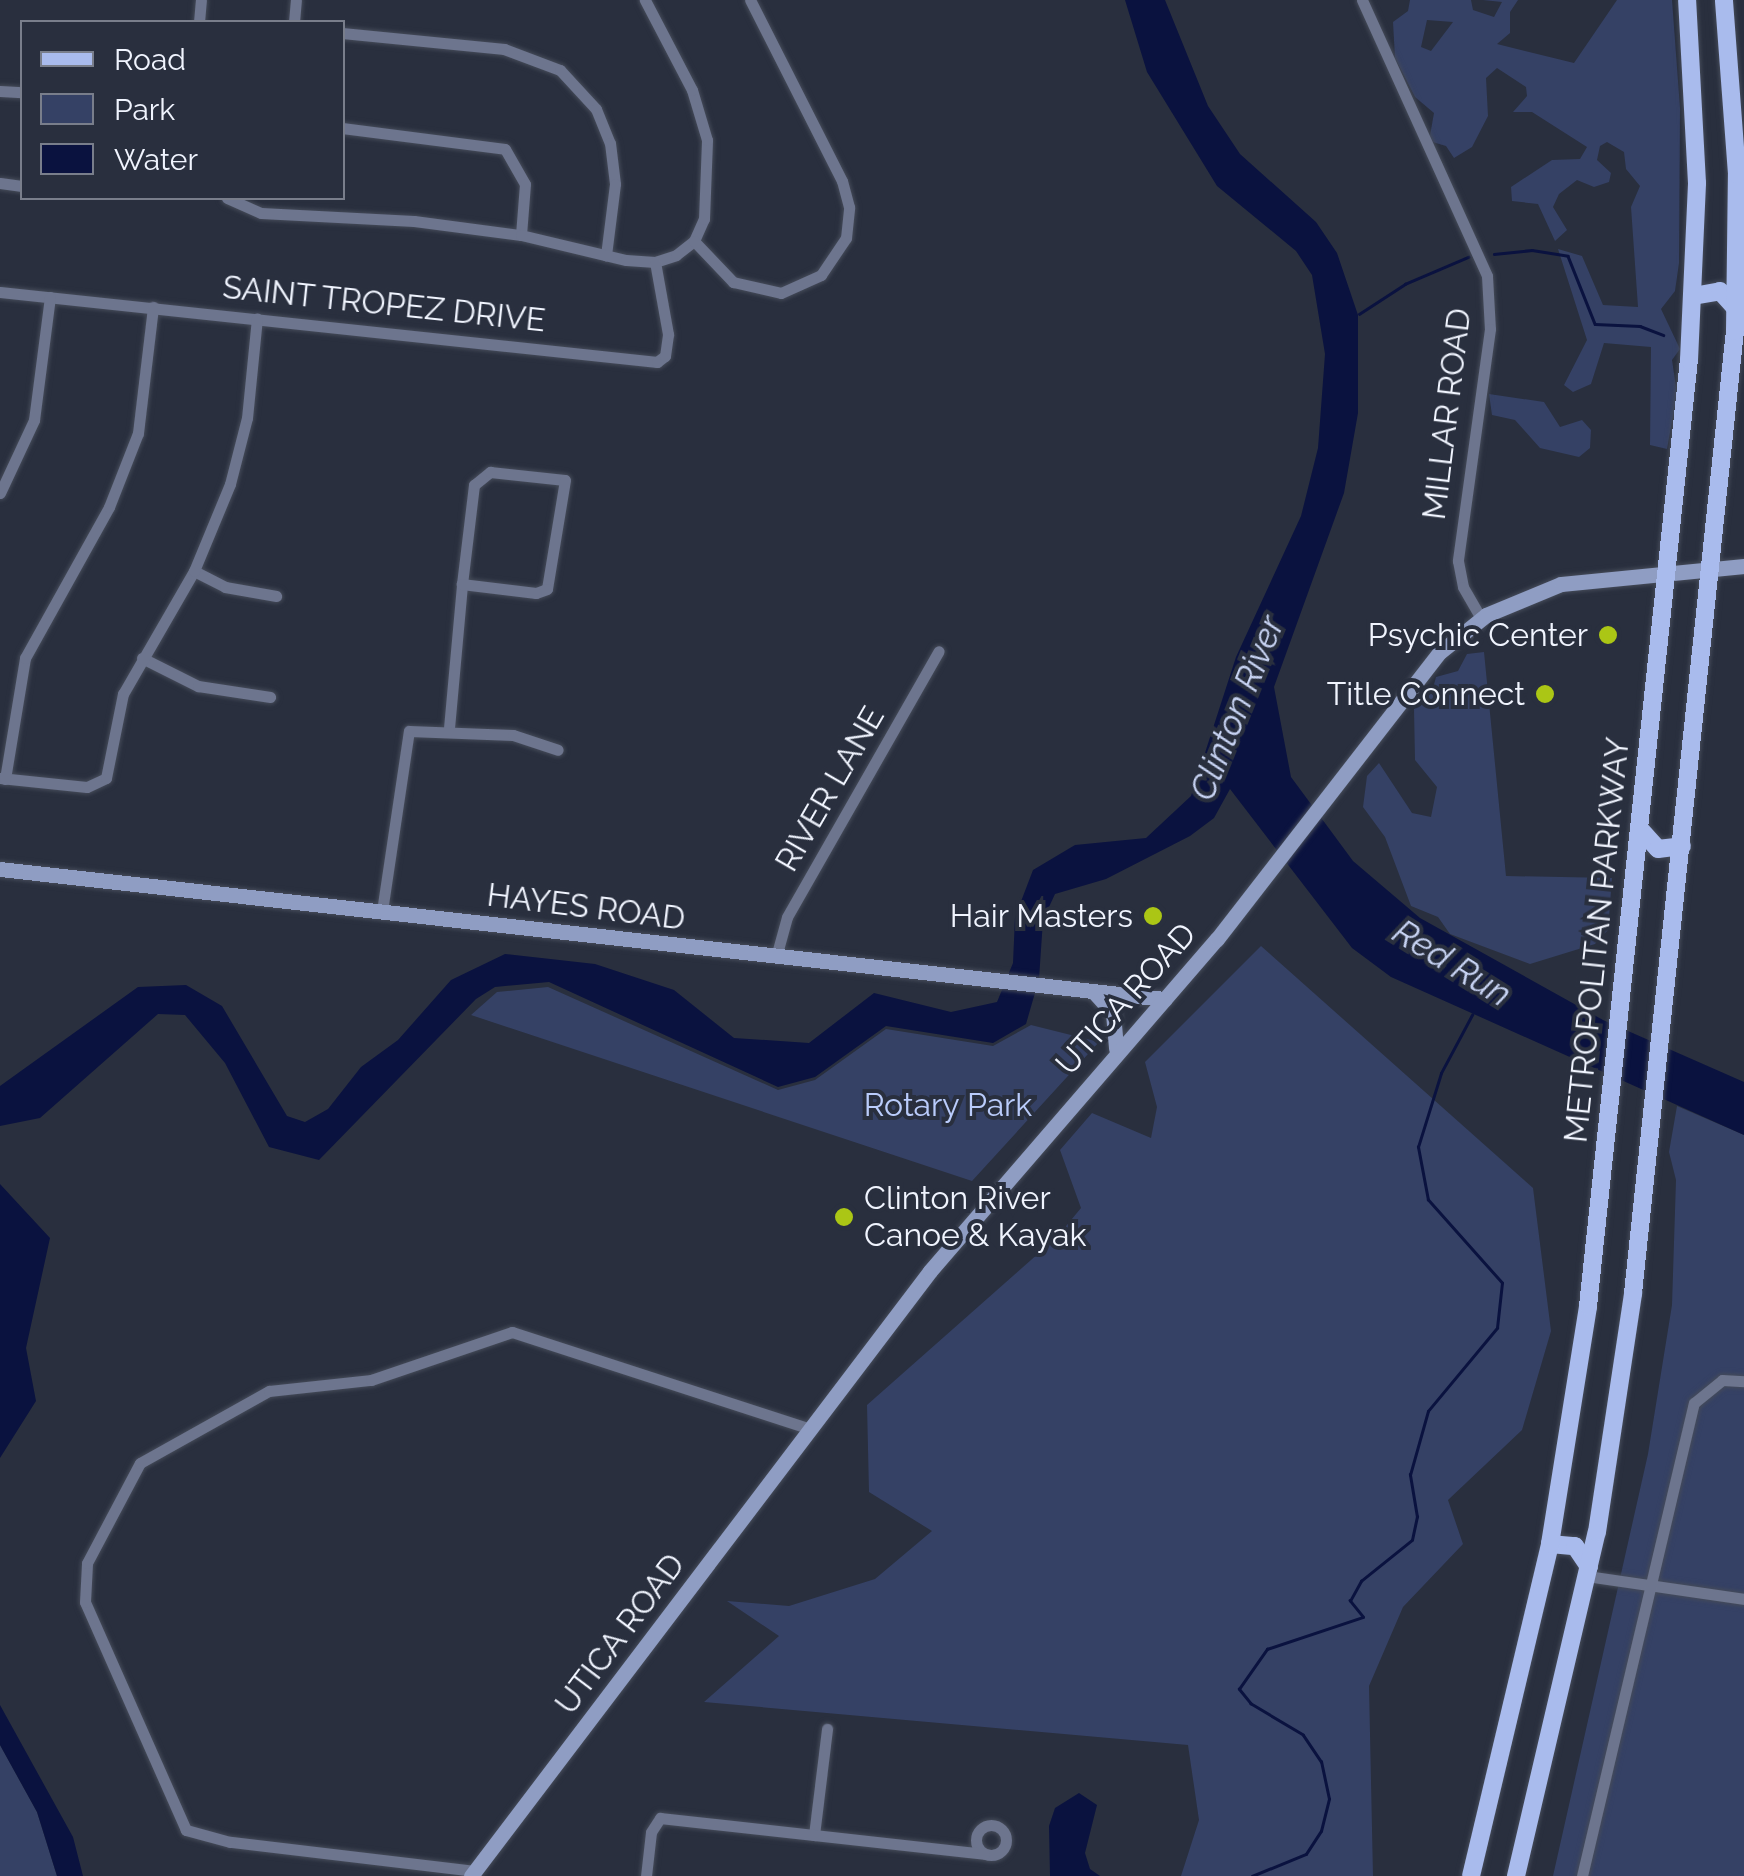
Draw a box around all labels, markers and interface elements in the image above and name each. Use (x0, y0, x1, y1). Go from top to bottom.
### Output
legend (20, 20, 345, 200)
text: Road (114, 42, 186, 77)
text: Park (114, 92, 175, 127)
text: Water (114, 142, 198, 177)
street label: SAINT TROPEZ DRIVE (220, 268, 548, 340)
street label: MILLAR ROAD (1415, 306, 1479, 522)
water label: Clinton River (1181, 610, 1293, 806)
place label: Psychic Center (1368, 616, 1588, 654)
marker: Psychic Center (1597, 624, 1619, 646)
place label: Title Connect (1327, 675, 1525, 713)
marker: Title Connect (1534, 683, 1556, 705)
street label: RIVER LANE (767, 700, 893, 878)
street label: METROPOLITAN PARKWAY (1557, 735, 1637, 1145)
street label: HAYES ROAD (485, 876, 687, 938)
place label: Hair Masters (949, 897, 1133, 935)
marker: Hair Masters (1142, 905, 1164, 927)
water label: Red Run (1385, 910, 1519, 1016)
street label: UTICA ROAD (1048, 915, 1204, 1083)
park label: Rotary Park (863, 1086, 1033, 1124)
place label: Clinton River Canoe & Kayak (864, 1180, 1086, 1255)
marker: Clinton River Canoe & Kayak (833, 1206, 855, 1228)
street label: UTICA ROAD (547, 1546, 693, 1722)

